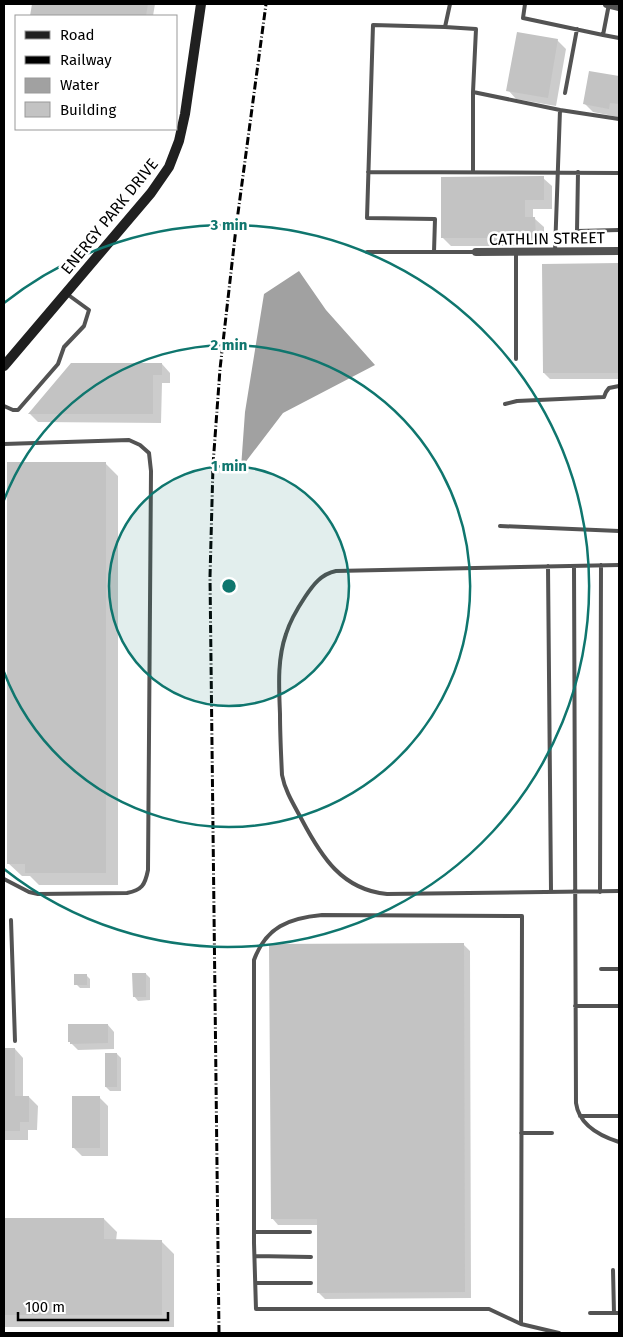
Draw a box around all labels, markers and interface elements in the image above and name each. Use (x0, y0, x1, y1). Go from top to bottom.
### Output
legend (15, 15, 178, 130)
text: Road (60, 26, 95, 44)
text: Railway (60, 51, 112, 69)
text: Water (60, 76, 99, 94)
text: Building (60, 101, 116, 119)
street label: ENERGY PARK DRIVE (57, 155, 162, 278)
text: 3 min (210, 216, 247, 234)
street label: CATHLIN STREET (489, 228, 606, 249)
text: 2 min (211, 336, 247, 354)
text: 1 min (211, 457, 247, 475)
centre of rings (220, 577, 238, 595)
scale bar (18, 1290, 168, 1322)
text: 100 m (25, 1298, 65, 1316)

